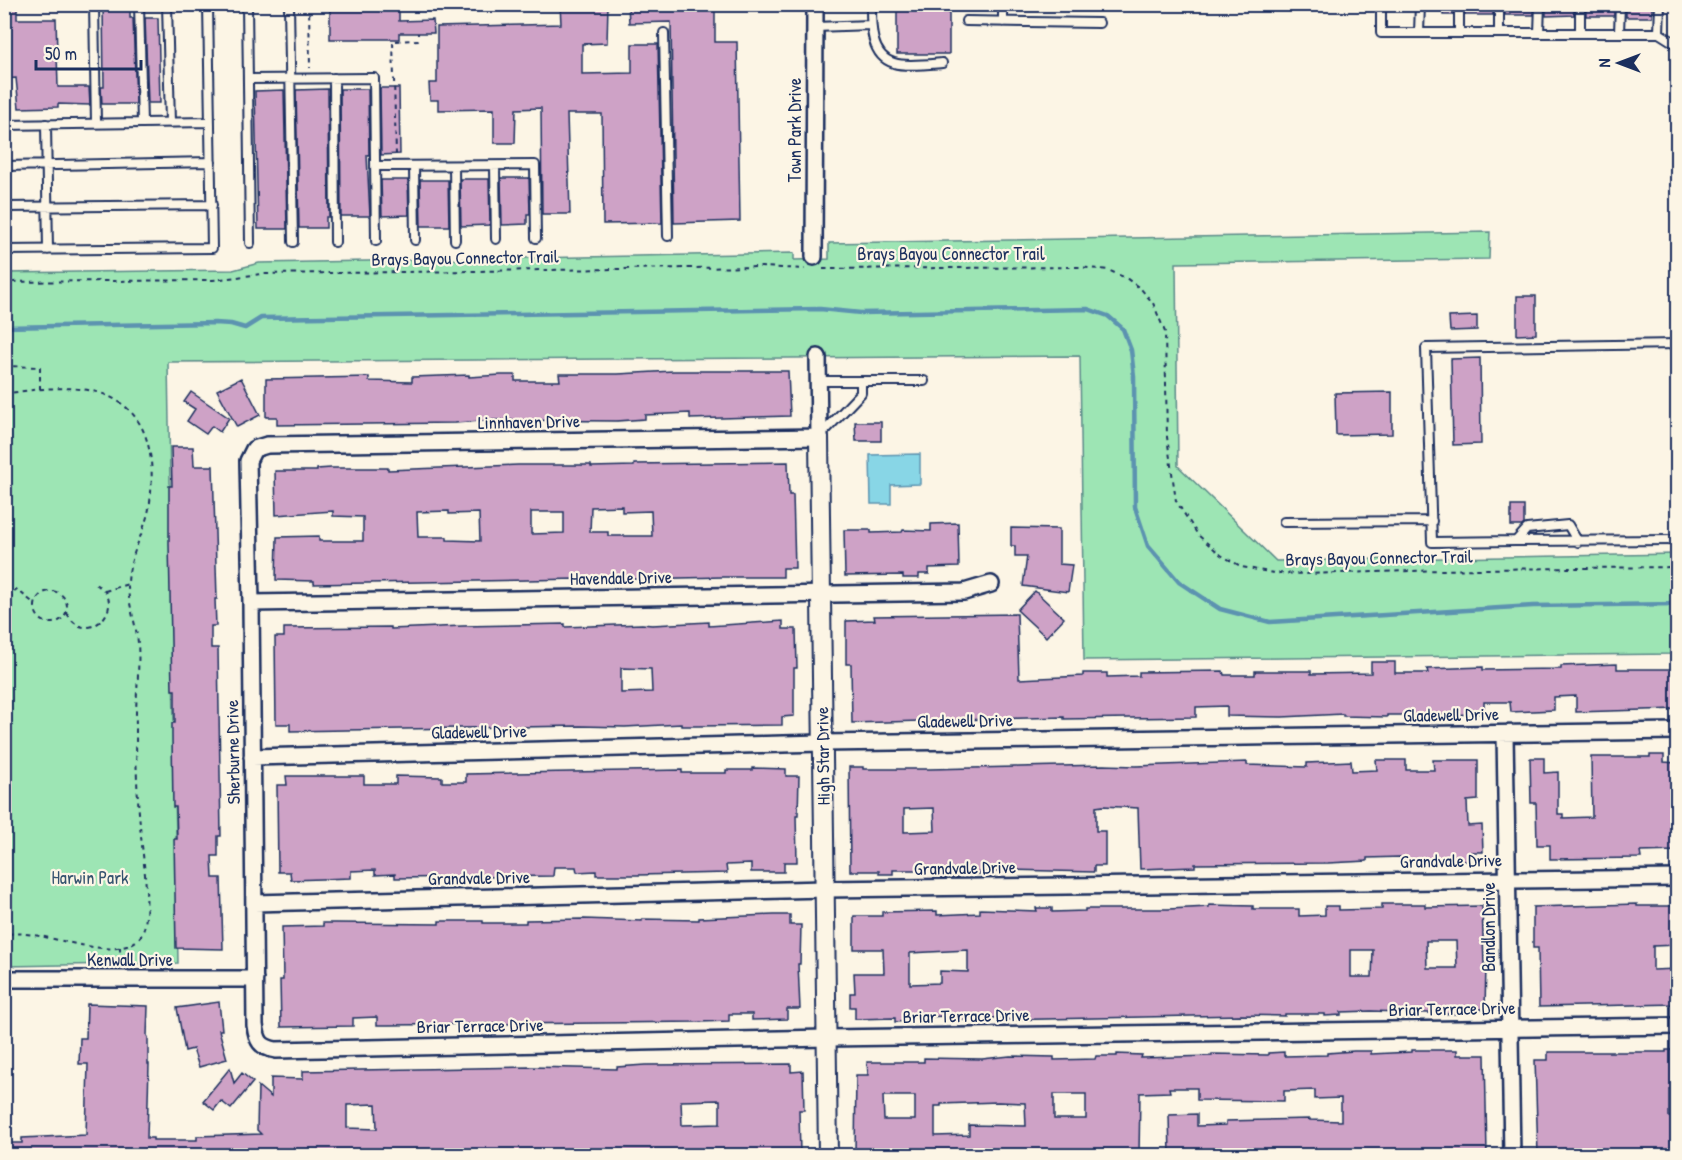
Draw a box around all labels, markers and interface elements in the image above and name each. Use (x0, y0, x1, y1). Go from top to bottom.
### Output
scale bar (36, 33, 141, 71)
north arrow (1589, 33, 1649, 93)
text: 50 m (45, 41, 77, 66)
text: N (1593, 58, 1615, 67)
street label: Town Park Drive (782, 78, 807, 182)
street label: Brays Bayou Connector Trail (857, 241, 1045, 266)
street label: Brays Bayou Connector Trail (371, 243, 559, 272)
street label: Linnhaven Drive (478, 408, 580, 435)
street label: Brays Bayou Connector Trail (1285, 543, 1473, 572)
street label: Havendale Drive (570, 564, 672, 591)
street label: Sherburne Drive (219, 699, 246, 805)
street label: Gladewell Drive (1403, 701, 1499, 728)
street label: High Star Drive (809, 706, 836, 806)
street label: Gladewell Drive (917, 707, 1013, 734)
street label: Gladewell Drive (431, 718, 527, 745)
street label: Grandvale Drive (1400, 847, 1502, 874)
street label: Grandvale Drive (914, 854, 1016, 881)
street label: Grandvale Drive (428, 864, 530, 891)
park label: Harwin Park (51, 865, 129, 890)
street label: Bandlon Drive (1476, 882, 1501, 972)
street label: Kenwall Drive (87, 947, 173, 972)
street label: Briar Terrace Drive (1388, 995, 1516, 1022)
street label: Briar Terrace Drive (902, 1002, 1030, 1029)
street label: Briar Terrace Drive (416, 1012, 544, 1039)

